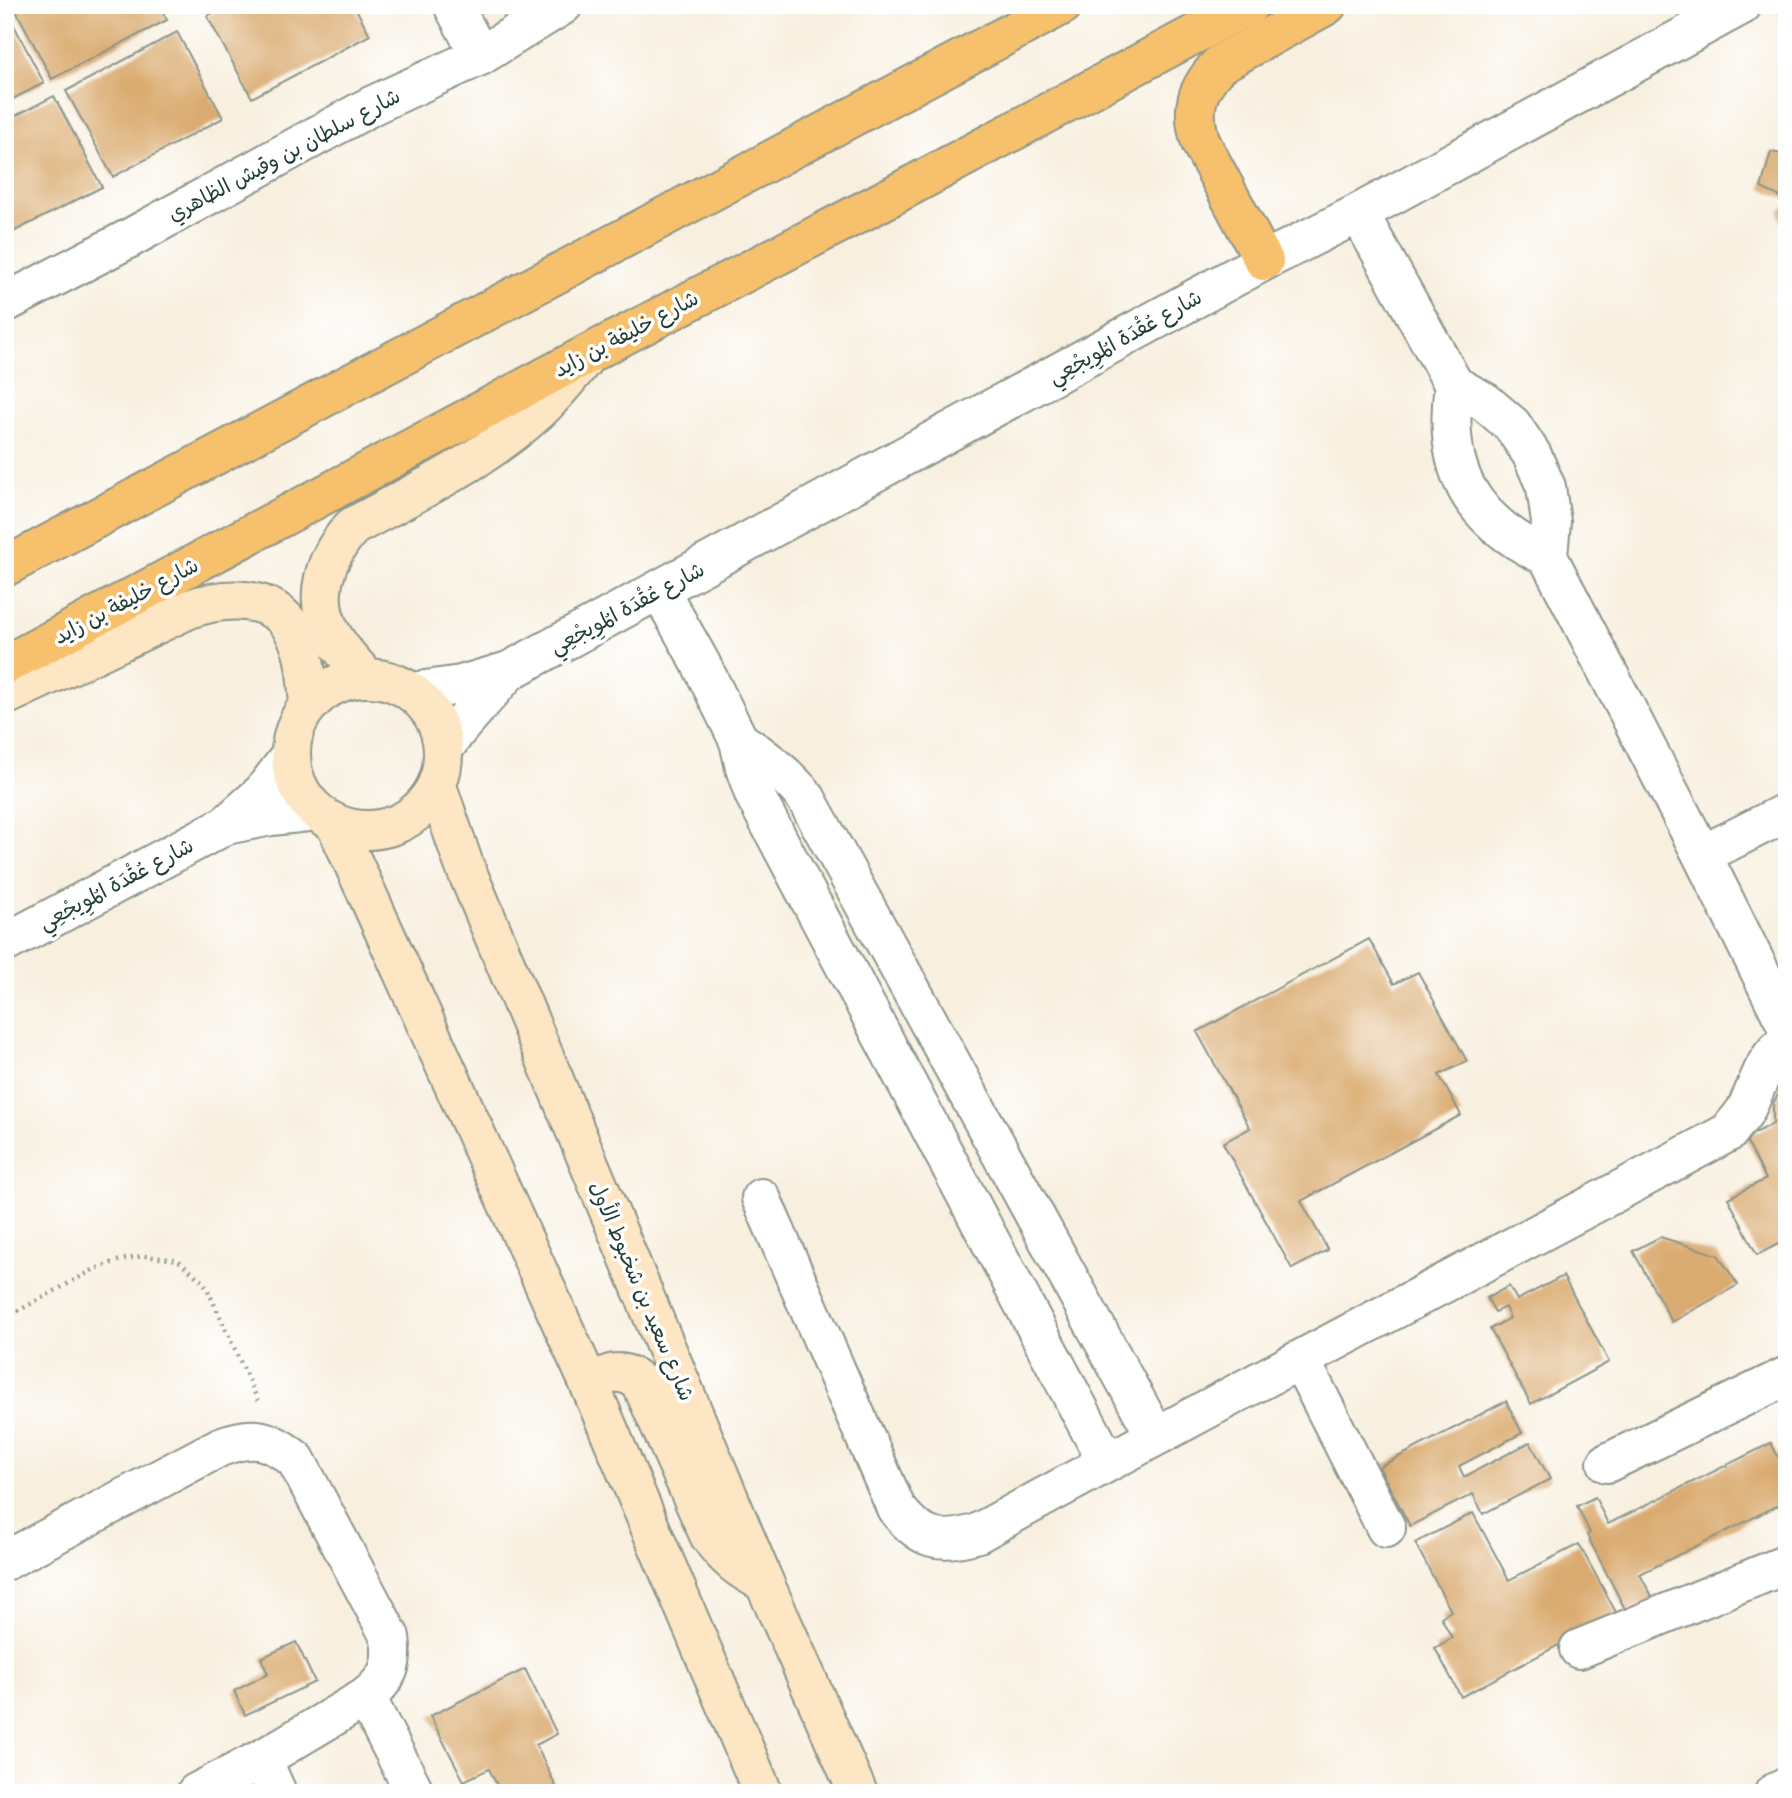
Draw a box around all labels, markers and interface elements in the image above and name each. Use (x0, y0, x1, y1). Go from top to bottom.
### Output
street label: شارع سلطان بن وقيش الظاهري (160, 77, 408, 233)
street label: شارع عُقْدَة المُوِيجْعِي (1041, 279, 1209, 395)
street label: شارع خليفة بن زايد (546, 280, 706, 388)
street label: شارع خليفة بن زايد (46, 547, 206, 655)
street label: شارع عُقْدَة المُوِيجْعِي (542, 551, 712, 665)
street label: شارع عُقْدَة المُوِيجْعِي (31, 827, 201, 941)
street label: شارع سعيد بن شخبوط الأول (578, 1175, 706, 1407)

